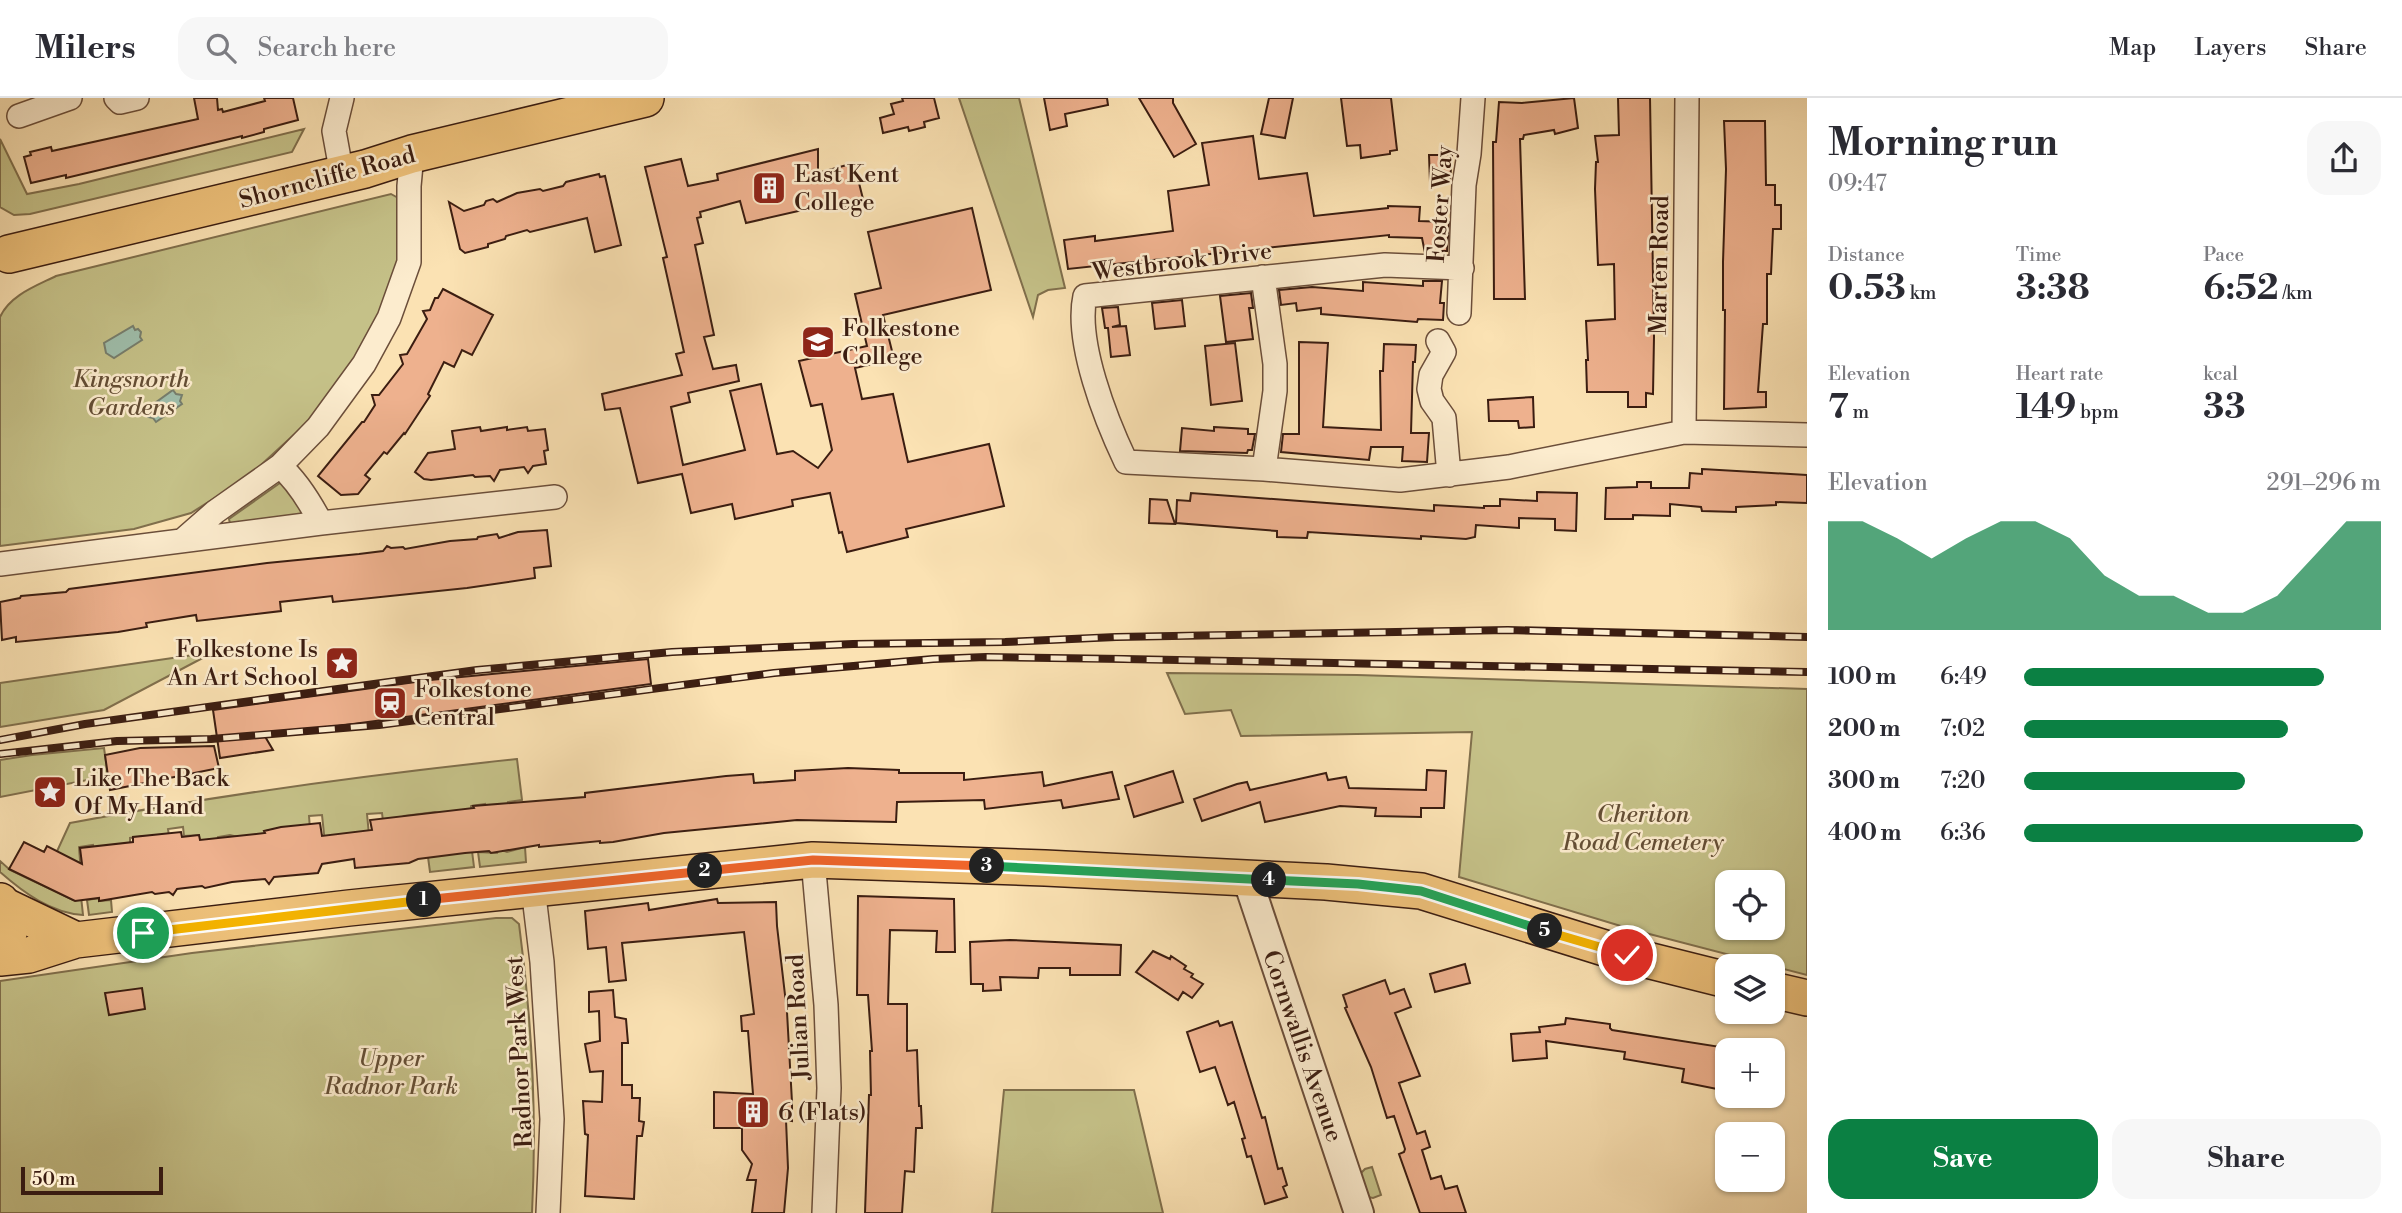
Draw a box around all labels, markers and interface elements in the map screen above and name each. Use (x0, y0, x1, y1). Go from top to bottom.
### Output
search box (178, 17, 668, 80)
text: Milers (35, 28, 136, 69)
icon: search (202, 29, 240, 67)
text: Search here (258, 32, 396, 64)
text: Map (2109, 33, 2156, 63)
text: Layers (2194, 33, 2266, 63)
text: Share (2304, 33, 2367, 63)
text: Morning run (1828, 120, 2058, 167)
button: share (2307, 121, 2381, 195)
street label: Shorncliffe Road (236, 140, 419, 216)
street label: Foster Way (1422, 144, 1460, 264)
place label: East Kent College (794, 160, 900, 218)
building icon: East Kent College (750, 169, 788, 207)
text: 09:47 (1828, 170, 1887, 198)
street label: Marten Road (1644, 195, 1676, 335)
street label: Westbrook Drive (1089, 236, 1274, 288)
text: Distance (1828, 243, 1905, 267)
text: Time (2016, 243, 2061, 267)
text: Pace (2203, 243, 2244, 267)
text: 0.53 (1828, 267, 1906, 310)
text: 3:38 (2016, 267, 2090, 310)
text: 6:52 (2203, 267, 2279, 310)
text: km (1906, 281, 1936, 305)
text: /km (2279, 281, 2313, 305)
place label: Folkestone College (842, 314, 960, 372)
school or university icon: Folkestone College (799, 323, 837, 361)
text: Elevation (1828, 362, 1910, 386)
text: Heart rate (2016, 362, 2103, 386)
text: kcal (2203, 362, 2238, 386)
park label: Kingsnorth Gardens (72, 365, 190, 423)
text: 7 (1828, 386, 1849, 429)
text: 149 (2016, 386, 2076, 429)
text: 33 (2203, 386, 2245, 429)
text: m (1849, 400, 1869, 424)
text: bpm (2076, 400, 2119, 424)
text: Elevation (1828, 469, 1928, 497)
text: 291–296 m (2267, 469, 2381, 497)
place label: Folkestone Is An Art School (166, 635, 318, 693)
place icon: Folkestone Is An Art School (323, 644, 361, 682)
text: 100 m (1828, 663, 1896, 691)
text: 6:49 (1940, 663, 1987, 691)
place label: Folkestone Central (414, 675, 532, 733)
station icon: Folkestone Central (371, 684, 409, 722)
text: 200 m (1828, 715, 1900, 743)
text: 7:02 (1940, 715, 1985, 743)
place label: Like The Back Of My Hand (74, 764, 230, 822)
text: 300 m (1828, 767, 1900, 795)
text: 7:20 (1940, 767, 1985, 795)
place icon: Like The Back Of My Hand (31, 773, 69, 811)
park label: Cheriton Road Cemetery (1561, 800, 1724, 858)
text: 400 m (1828, 819, 1901, 847)
text: 6:36 (1940, 819, 1986, 847)
pin: 3 (970, 848, 1004, 884)
text: 3 (981, 853, 992, 877)
pin: 2 (688, 854, 722, 888)
text: 2 (699, 858, 710, 882)
pin: 4 (1252, 862, 1286, 898)
text: 4 (1262, 867, 1275, 891)
map controls (1715, 870, 1785, 1192)
button: locate (1715, 870, 1785, 940)
pin: 1 (406, 882, 442, 918)
text: 1 (419, 887, 428, 911)
pin (113, 903, 173, 963)
icon: arrive (124, 914, 162, 952)
pin: 5 (1528, 914, 1562, 948)
text: 5 (1539, 918, 1550, 942)
pin (1597, 925, 1657, 985)
icon: check (1608, 936, 1646, 974)
street label: Cornwallis Avenue (1255, 947, 1349, 1146)
street label: Julian Road (781, 953, 817, 1082)
button: layers (1715, 954, 1785, 1024)
street label: Radnor Park West (500, 955, 540, 1149)
button: + (1715, 1038, 1785, 1108)
park label: Upper Radnor Park (323, 1044, 458, 1102)
building icon: 6 (Flats) (734, 1093, 772, 1131)
place label: 6 (Flats) (778, 1098, 866, 1128)
button: Save (1828, 1119, 2098, 1199)
button: Share (2112, 1119, 2381, 1199)
button: − (1715, 1122, 1785, 1192)
scale bar (21, 1164, 163, 1196)
text: 50 m (32, 1167, 76, 1191)

